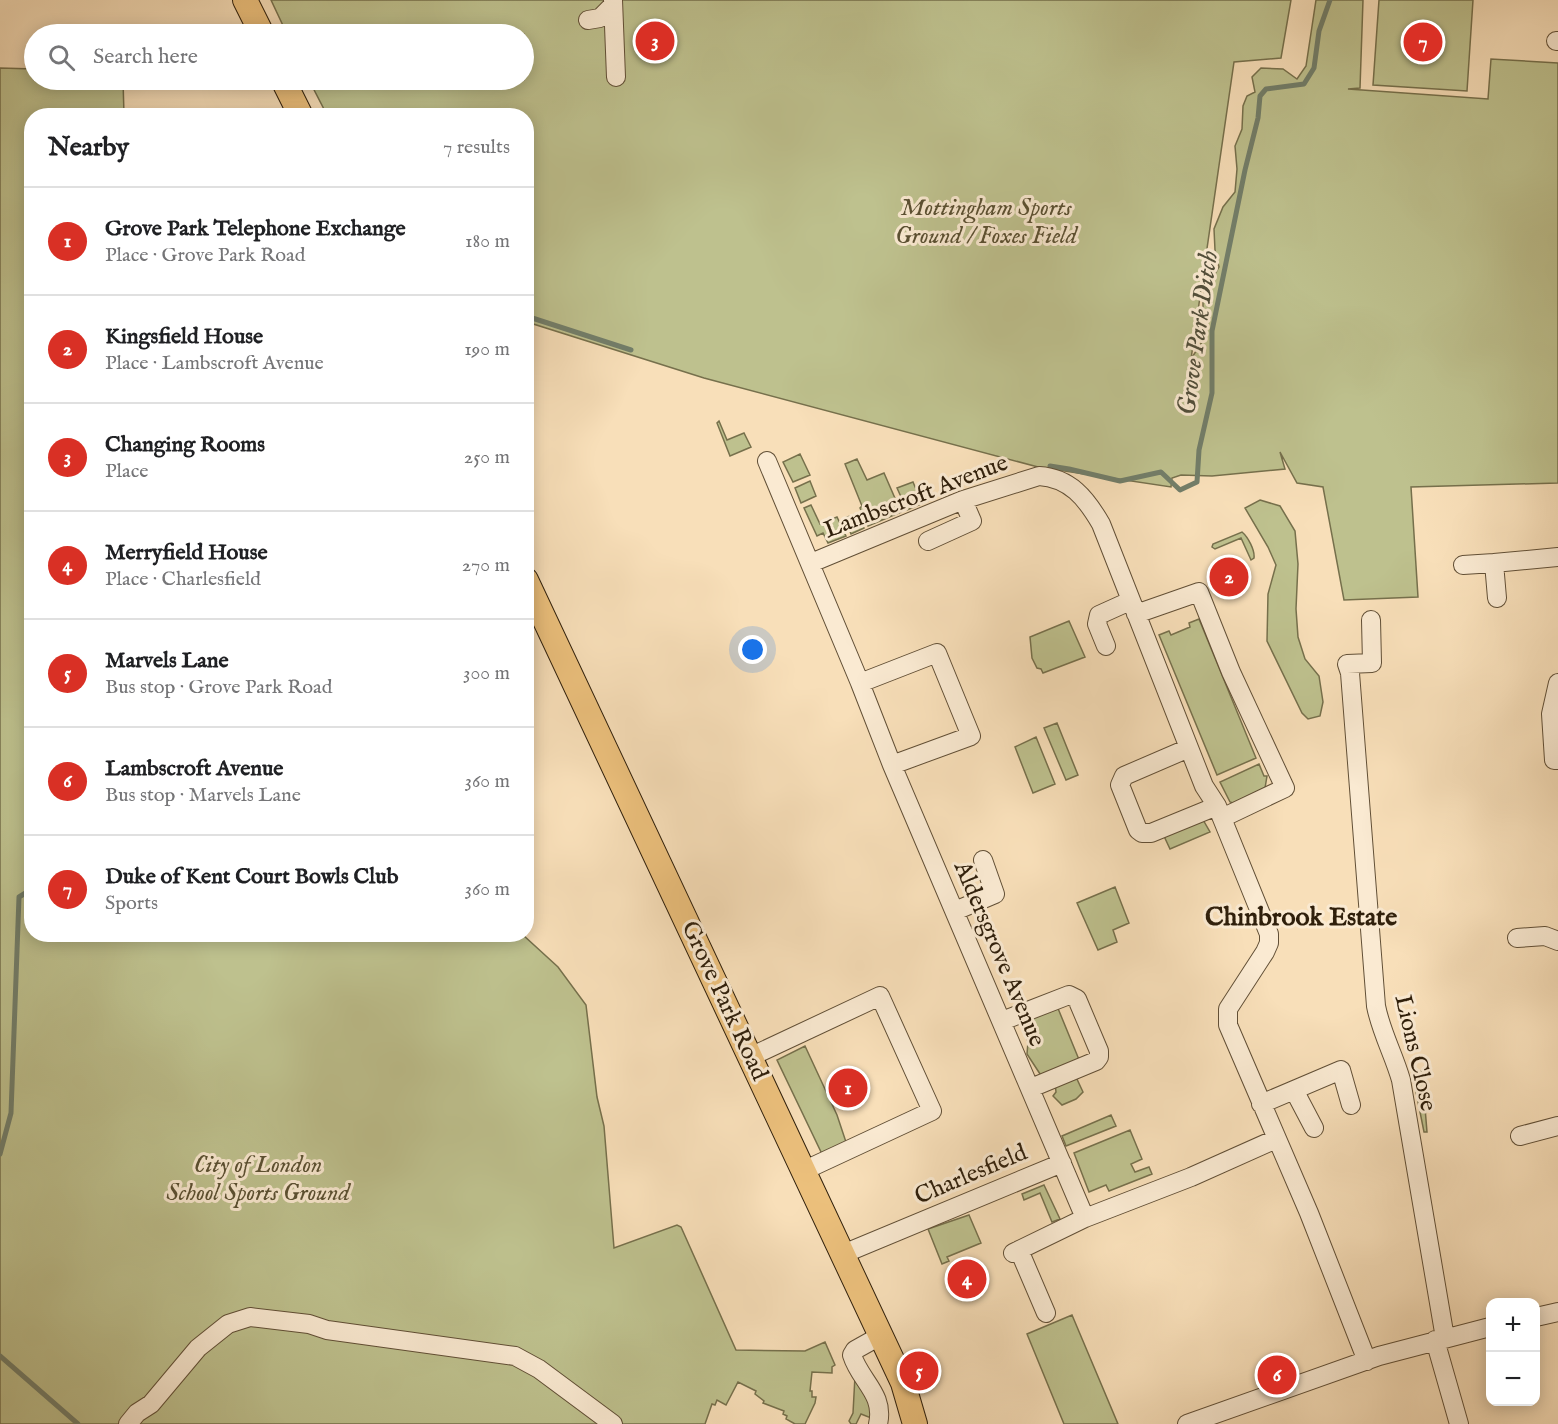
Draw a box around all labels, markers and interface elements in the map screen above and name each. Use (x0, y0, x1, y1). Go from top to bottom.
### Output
pin: 3 (636, 18, 674, 63)
pin: 7 (1404, 20, 1442, 64)
search box (24, 24, 534, 90)
icon: search (45, 41, 78, 74)
text: Search here (93, 43, 198, 71)
text: Nearby (48, 131, 129, 164)
text: 7 results (443, 135, 510, 160)
park label: Mottingham Sports Ground / Foxes Field (895, 193, 1079, 252)
text: Grove Park Telephone Exchange (105, 215, 406, 243)
text: 1 (64, 229, 71, 254)
text: 180 m (465, 229, 510, 254)
text: Place · Grove Park Road (105, 243, 305, 268)
water label: Grove Park Ditch (1170, 248, 1226, 417)
text: Kingsfield House (105, 323, 263, 351)
text: 2 (63, 337, 72, 362)
text: 190 m (464, 337, 510, 362)
text: Place · Lambscroft Avenue (105, 351, 324, 376)
text: Changing Rooms (105, 431, 265, 459)
text: 3 (64, 445, 71, 470)
text: 250 m (464, 445, 510, 470)
street label: Lambscroft Avenue (820, 448, 1012, 546)
text: Place (105, 459, 148, 484)
text: Merryfield House (105, 539, 268, 567)
text: 4 (63, 553, 72, 578)
text: 270 m (462, 553, 510, 578)
pin: 2 (1210, 554, 1248, 600)
text: Place · Charlesfield (105, 567, 261, 592)
your location (738, 635, 767, 664)
text: Marvels Lane (105, 647, 229, 675)
text: 5 (64, 661, 71, 686)
text: 300 m (463, 661, 510, 686)
text: Bus stop · Grove Park Road (105, 675, 332, 700)
text: Lambscroft Avenue (105, 755, 283, 783)
text: 6 (63, 769, 72, 794)
text: 360 m (464, 769, 510, 794)
text: Bus stop · Marvels Lane (105, 783, 301, 808)
street label: Aldersgrove Avenue (946, 856, 1052, 1051)
text: Duke of Kent Court Bowls Club (105, 863, 398, 891)
text: 7 (63, 877, 72, 902)
text: 360 m (464, 877, 510, 902)
text: Sports (105, 891, 158, 916)
district label: Chinbrook Estate (1205, 901, 1397, 934)
street label: Grove Park Road (673, 916, 775, 1086)
street label: Lions Close (1387, 992, 1443, 1114)
pin: 1 (828, 1066, 868, 1110)
street label: Charlesfield (910, 1137, 1032, 1213)
park label: City of London School Sports Ground (166, 1150, 351, 1209)
pin: 4 (948, 1256, 986, 1302)
map controls (1486, 1298, 1540, 1406)
button: + (1486, 1298, 1540, 1352)
pin: 5 (900, 1348, 938, 1394)
pin: 6 (1258, 1352, 1296, 1398)
button: − (1486, 1352, 1540, 1406)

